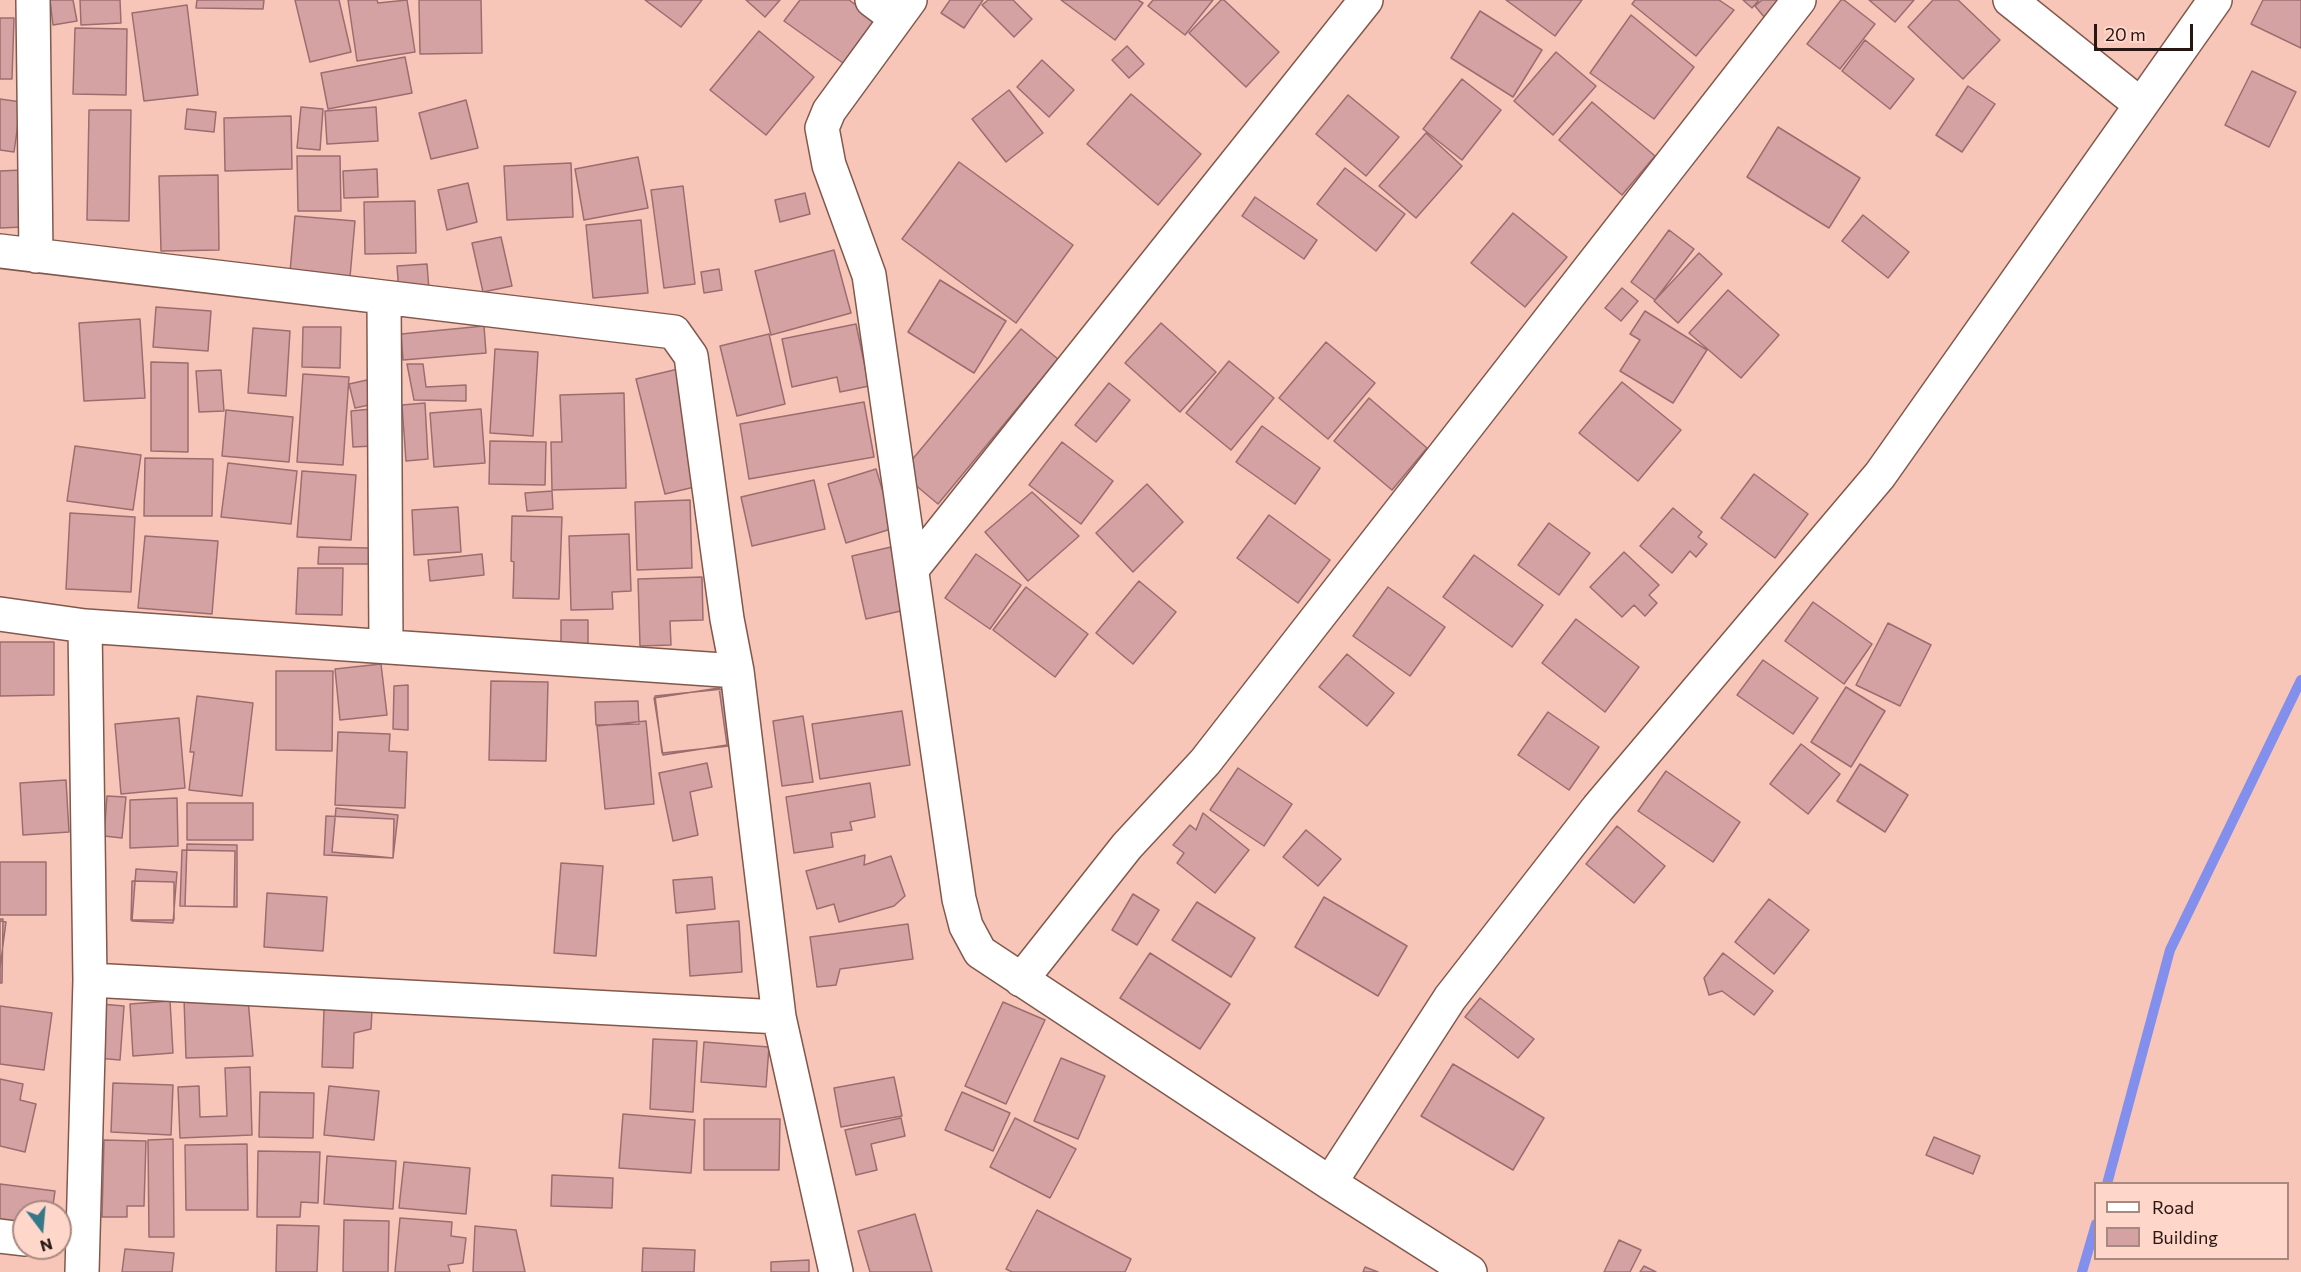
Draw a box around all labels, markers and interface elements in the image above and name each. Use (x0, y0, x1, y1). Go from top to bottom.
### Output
scale bar (2097, 12, 2196, 50)
text: 20 m (2105, 23, 2146, 45)
legend (2094, 1182, 2289, 1260)
text: Road (2152, 1196, 2194, 1218)
north arrow (12, 1200, 72, 1260)
text: Building (2152, 1226, 2218, 1248)
text: N (38, 1235, 55, 1257)

